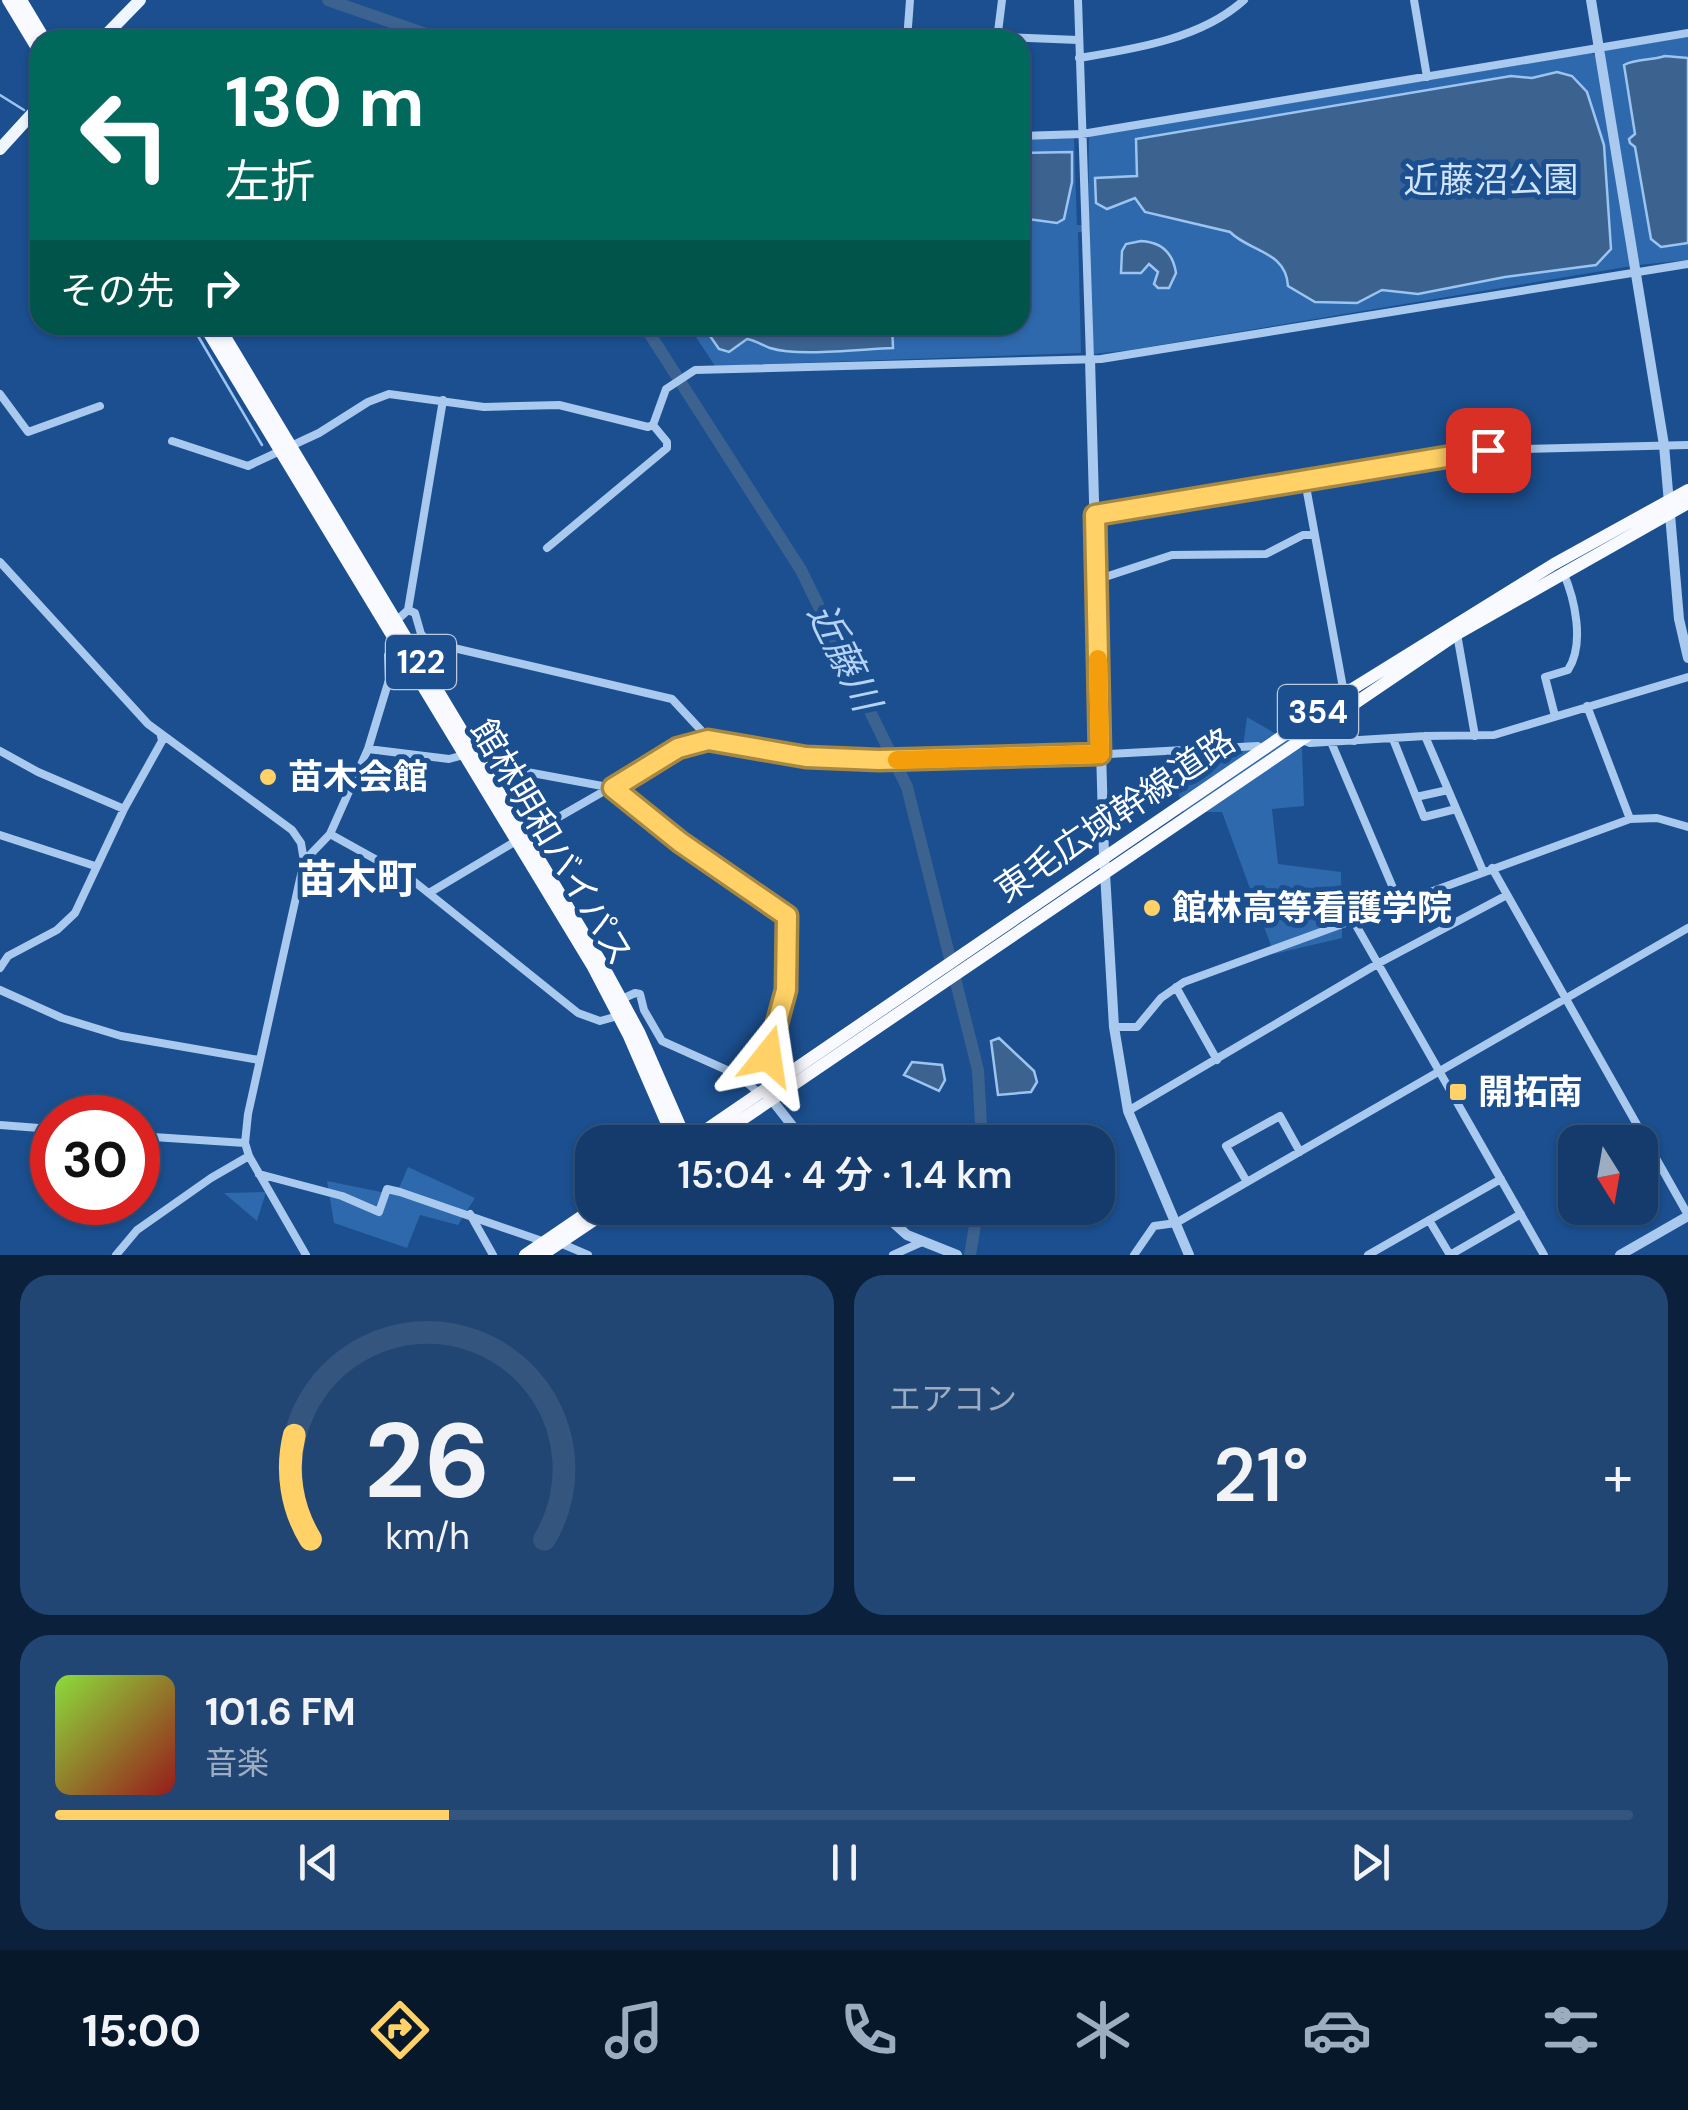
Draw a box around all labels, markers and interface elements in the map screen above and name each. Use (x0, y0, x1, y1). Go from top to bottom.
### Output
text: 130 m (225, 57, 424, 148)
icon: left (60, 70, 190, 200)
text: 左折 (225, 152, 315, 211)
park label: 近藤沼公園 (1403, 157, 1579, 203)
icon: right (194, 260, 249, 315)
text: その先 (60, 266, 174, 316)
pin (1446, 408, 1531, 493)
icon: arrive (1461, 423, 1516, 478)
water label: 近藤川 (797, 595, 893, 723)
road number: 122 (386, 635, 456, 689)
road number: 354 (1278, 685, 1358, 739)
street label: 館林明和バイパス (460, 710, 644, 974)
street label: 東毛広域幹線道路 (986, 718, 1244, 912)
place label: 苗木会館 (288, 754, 428, 800)
marker: 苗木会館 (257, 766, 279, 788)
district label: 苗木町 (297, 853, 417, 905)
place label: 館林高等看護学院 (1172, 885, 1452, 931)
marker: 館林高等看護学院 (1141, 897, 1163, 919)
position arrow (716, 1004, 820, 1108)
place label: 開拓南 (1478, 1069, 1583, 1115)
marker: 開拓南 (1447, 1081, 1469, 1103)
speed limit sign: 30 (30, 1095, 160, 1225)
north arrow (1558, 1125, 1658, 1225)
map controls (1558, 1125, 1658, 1225)
text: 15:04 · 4 分 · 1.4 km (677, 1150, 1013, 1200)
text: エアコン (889, 1378, 1017, 1420)
text: 26 (364, 1394, 490, 1529)
text: 21° (1213, 1427, 1309, 1524)
text: − (889, 1440, 919, 1512)
text: + (1603, 1440, 1633, 1512)
text: km/h (385, 1514, 469, 1560)
text: 101.6 FM (205, 1687, 356, 1737)
text: 音楽 (205, 1742, 269, 1784)
icon: previous (291, 1835, 346, 1890)
icon: pause (817, 1835, 872, 1890)
icon: next (1343, 1835, 1398, 1890)
icon: directions (365, 1995, 435, 2065)
icon: music (599, 1995, 669, 2065)
icon: phone (834, 1995, 904, 2065)
icon: climate (1068, 1995, 1138, 2065)
icon: car (1302, 1995, 1372, 2065)
icon: filters (1536, 1995, 1606, 2065)
text: 15:00 (82, 2001, 201, 2060)

